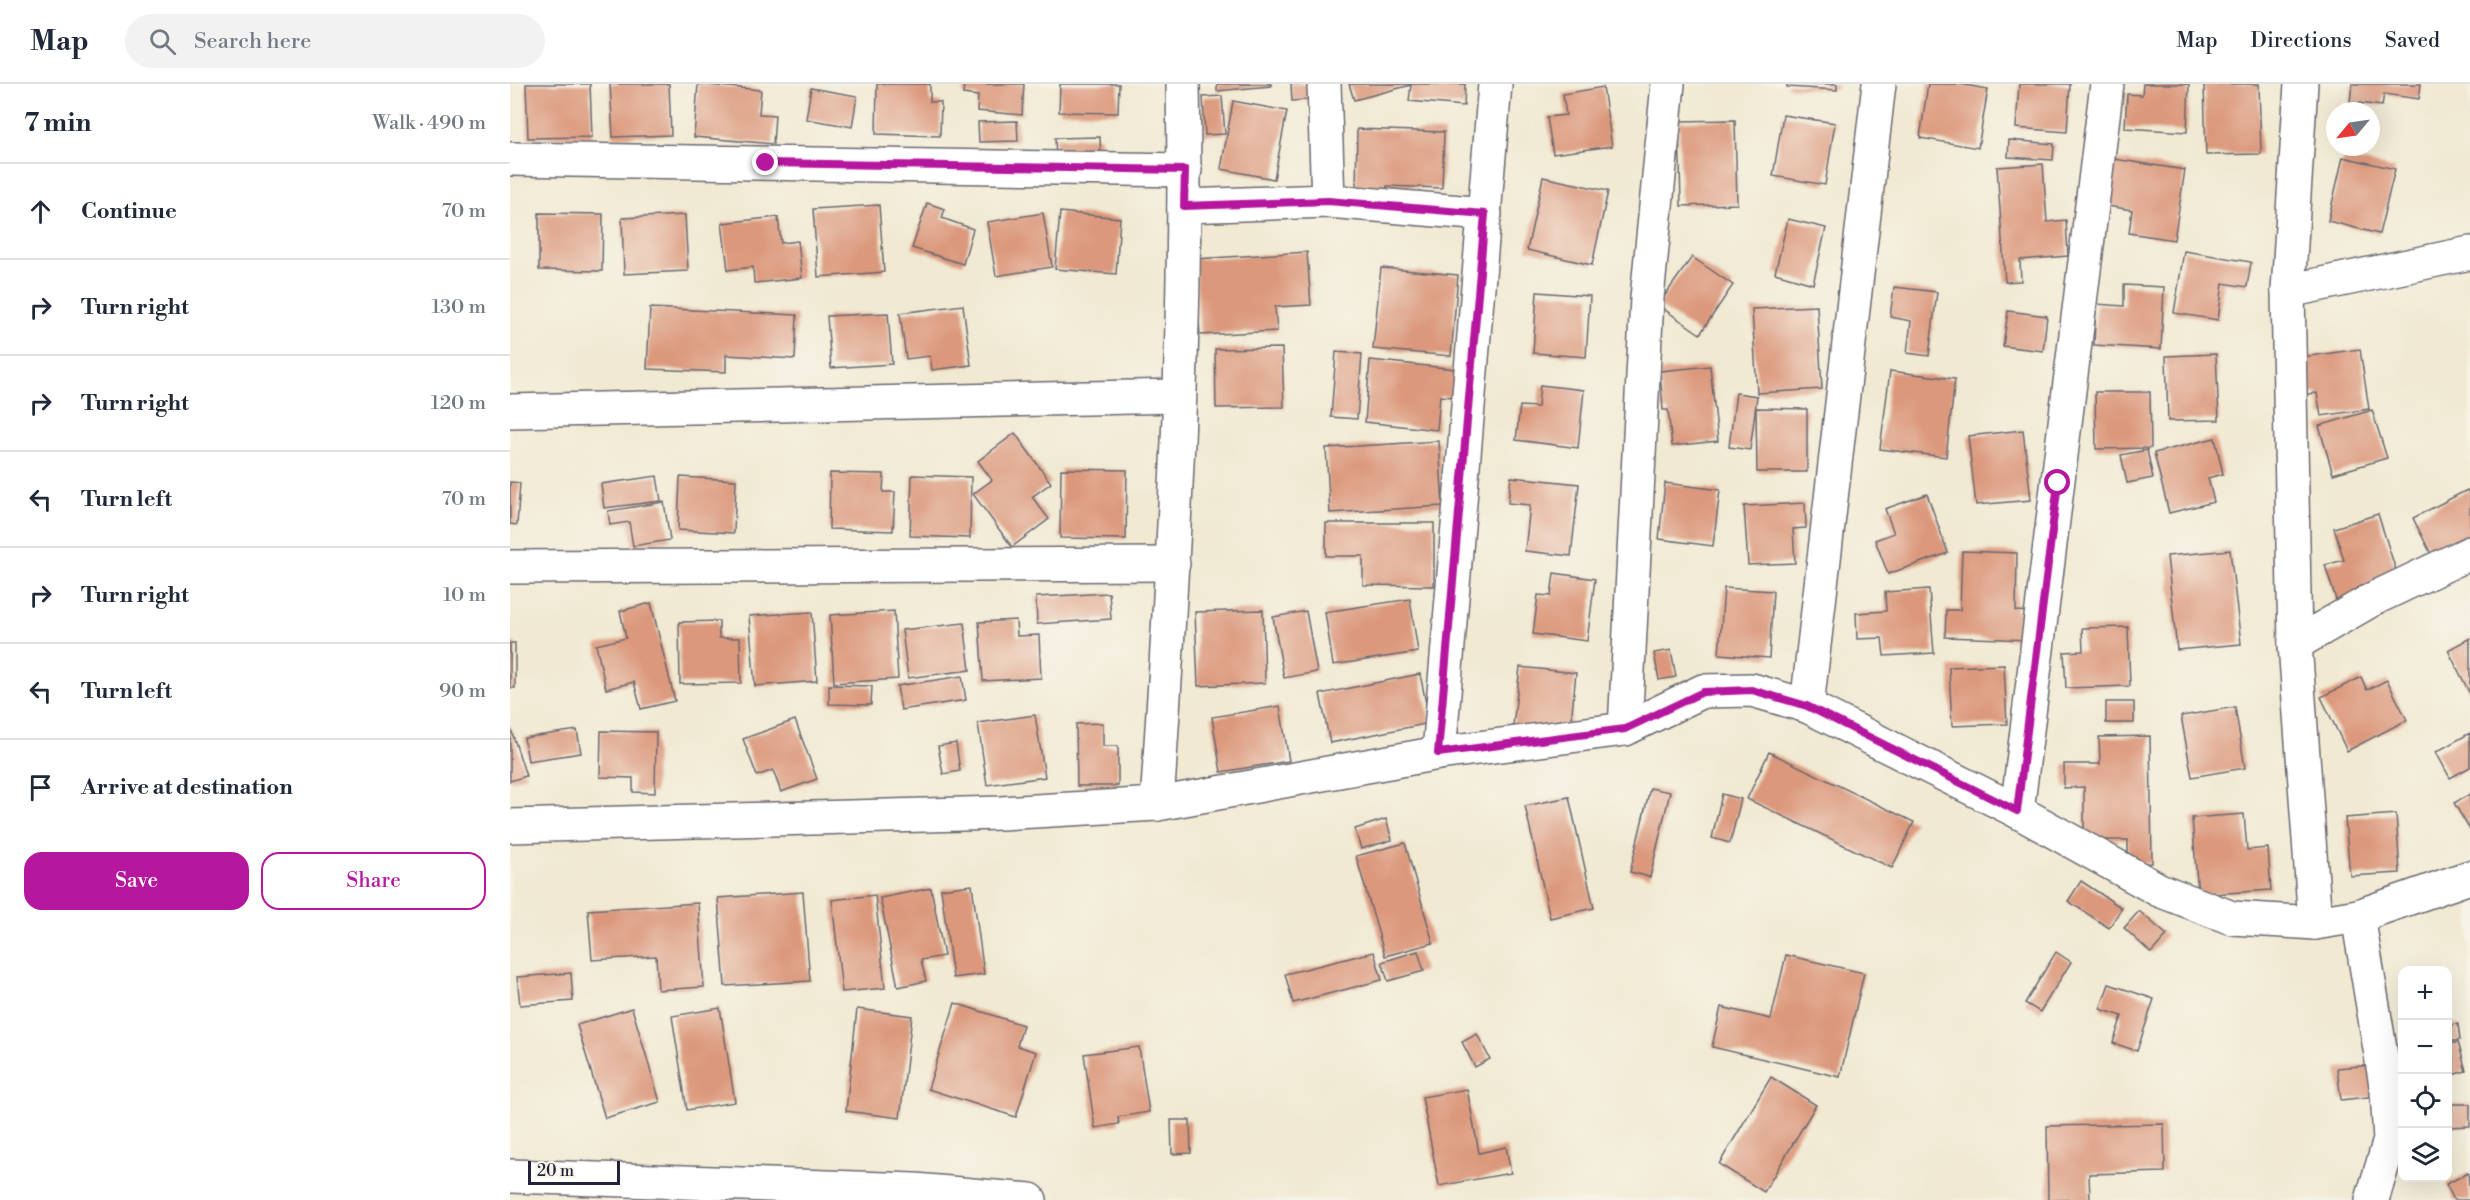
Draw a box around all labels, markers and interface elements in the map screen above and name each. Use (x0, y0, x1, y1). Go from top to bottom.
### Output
search box (125, 14, 545, 68)
text: Map (30, 24, 89, 59)
icon: search (146, 25, 179, 58)
text: Search here (194, 28, 311, 55)
text: Map (2176, 28, 2218, 54)
text: Directions (2251, 28, 2352, 54)
text: Saved (2385, 28, 2440, 54)
north arrow (2326, 102, 2380, 156)
text: 7 min (24, 107, 91, 139)
text: Walk · 490 m (372, 111, 486, 136)
route end (752, 149, 778, 175)
icon: ahead (24, 195, 57, 228)
text: Continue (81, 198, 177, 225)
text: 70 m (442, 199, 486, 224)
icon: right (24, 291, 57, 324)
text: Turn right (81, 294, 189, 321)
text: 130 m (431, 295, 486, 320)
icon: right (24, 387, 57, 420)
text: Turn right (81, 390, 189, 417)
text: 120 m (431, 391, 486, 416)
route start (2044, 469, 2070, 495)
icon: left (24, 483, 57, 516)
text: Turn left (81, 486, 172, 513)
text: 70 m (442, 487, 486, 512)
icon: right (24, 579, 57, 612)
text: Turn right (81, 582, 189, 609)
text: 10 m (443, 583, 486, 608)
icon: left (24, 675, 57, 708)
text: Turn left (81, 678, 172, 705)
text: 90 m (439, 679, 486, 704)
icon: arrive (24, 771, 57, 804)
text: Arrive at destination (81, 774, 293, 801)
button: Save (24, 852, 249, 910)
button: Share (261, 852, 486, 910)
map controls (2398, 966, 2452, 1182)
button: + (2398, 966, 2452, 1020)
button: − (2398, 1020, 2452, 1074)
button: locate (2398, 1074, 2452, 1128)
button: layers (2398, 1128, 2452, 1182)
scale bar (528, 1158, 620, 1186)
text: 20 m (537, 1161, 574, 1181)

